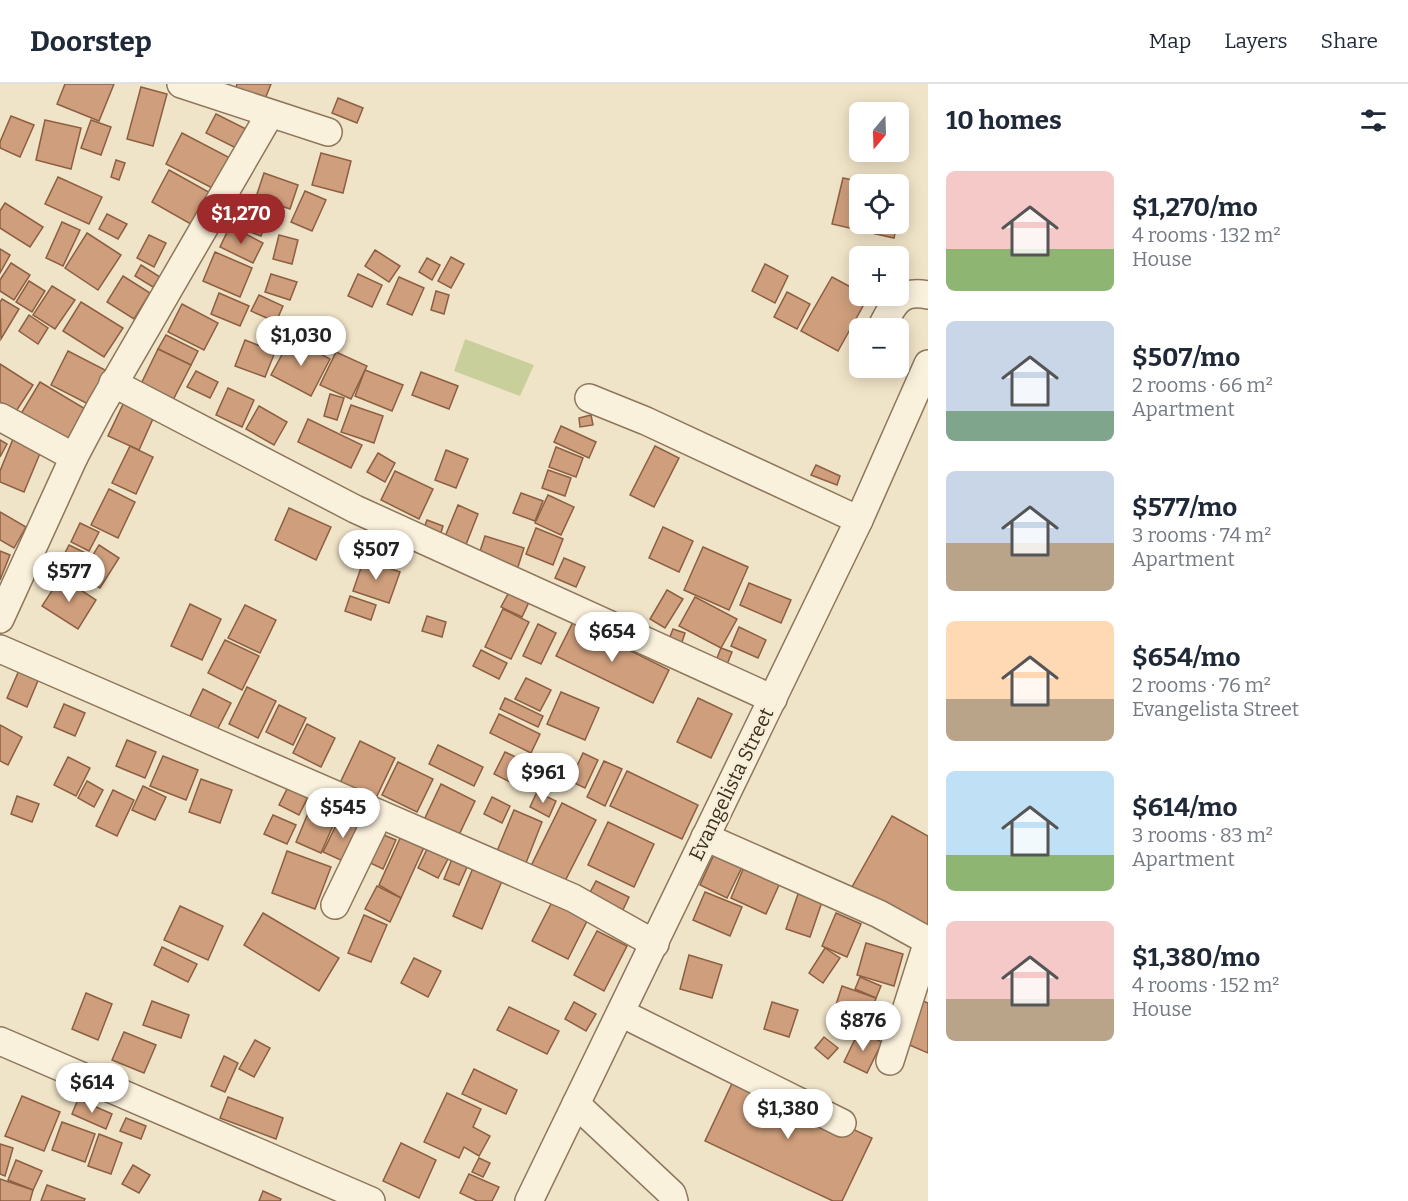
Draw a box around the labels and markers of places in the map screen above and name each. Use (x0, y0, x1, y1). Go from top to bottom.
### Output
pin: $1,270 (192, 194, 290, 245)
pin: $1,030 (252, 316, 350, 367)
pin: $507 (340, 530, 412, 581)
pin: $577 (33, 552, 105, 603)
pin: $654 (576, 612, 648, 663)
pin: $961 (507, 753, 579, 804)
pin: $545 (307, 788, 379, 839)
pin: $876 (827, 1001, 899, 1052)
pin: $614 (56, 1063, 128, 1114)
pin: $1,380 (739, 1089, 837, 1140)

